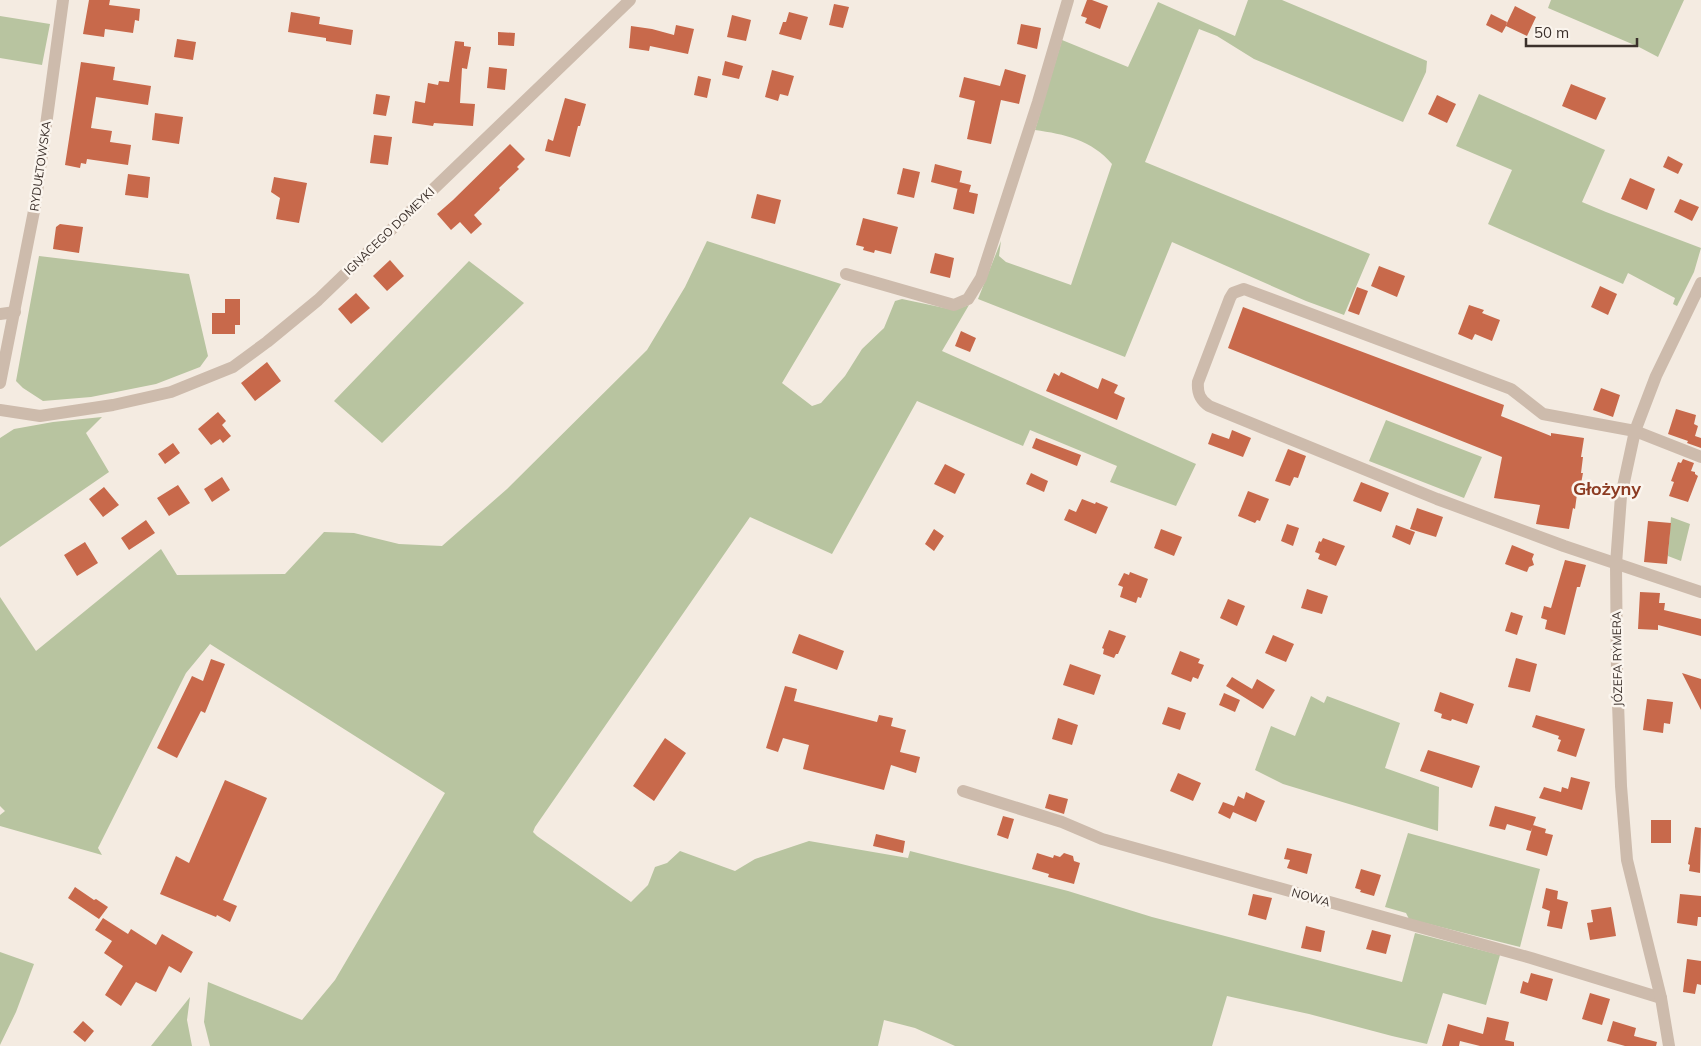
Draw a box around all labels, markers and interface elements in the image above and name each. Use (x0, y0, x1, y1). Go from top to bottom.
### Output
scale bar (1526, 15, 1637, 47)
text: 50 m (1534, 23, 1569, 42)
street label: RYDUŁTOWSKA (26, 120, 54, 212)
street label: IGNACEGO DOMEYKI (341, 184, 437, 278)
district label: Głożyny (1573, 477, 1641, 500)
street label: JÓZEFA RYMERA (1609, 611, 1625, 707)
street label: NOWA (1290, 884, 1332, 910)

